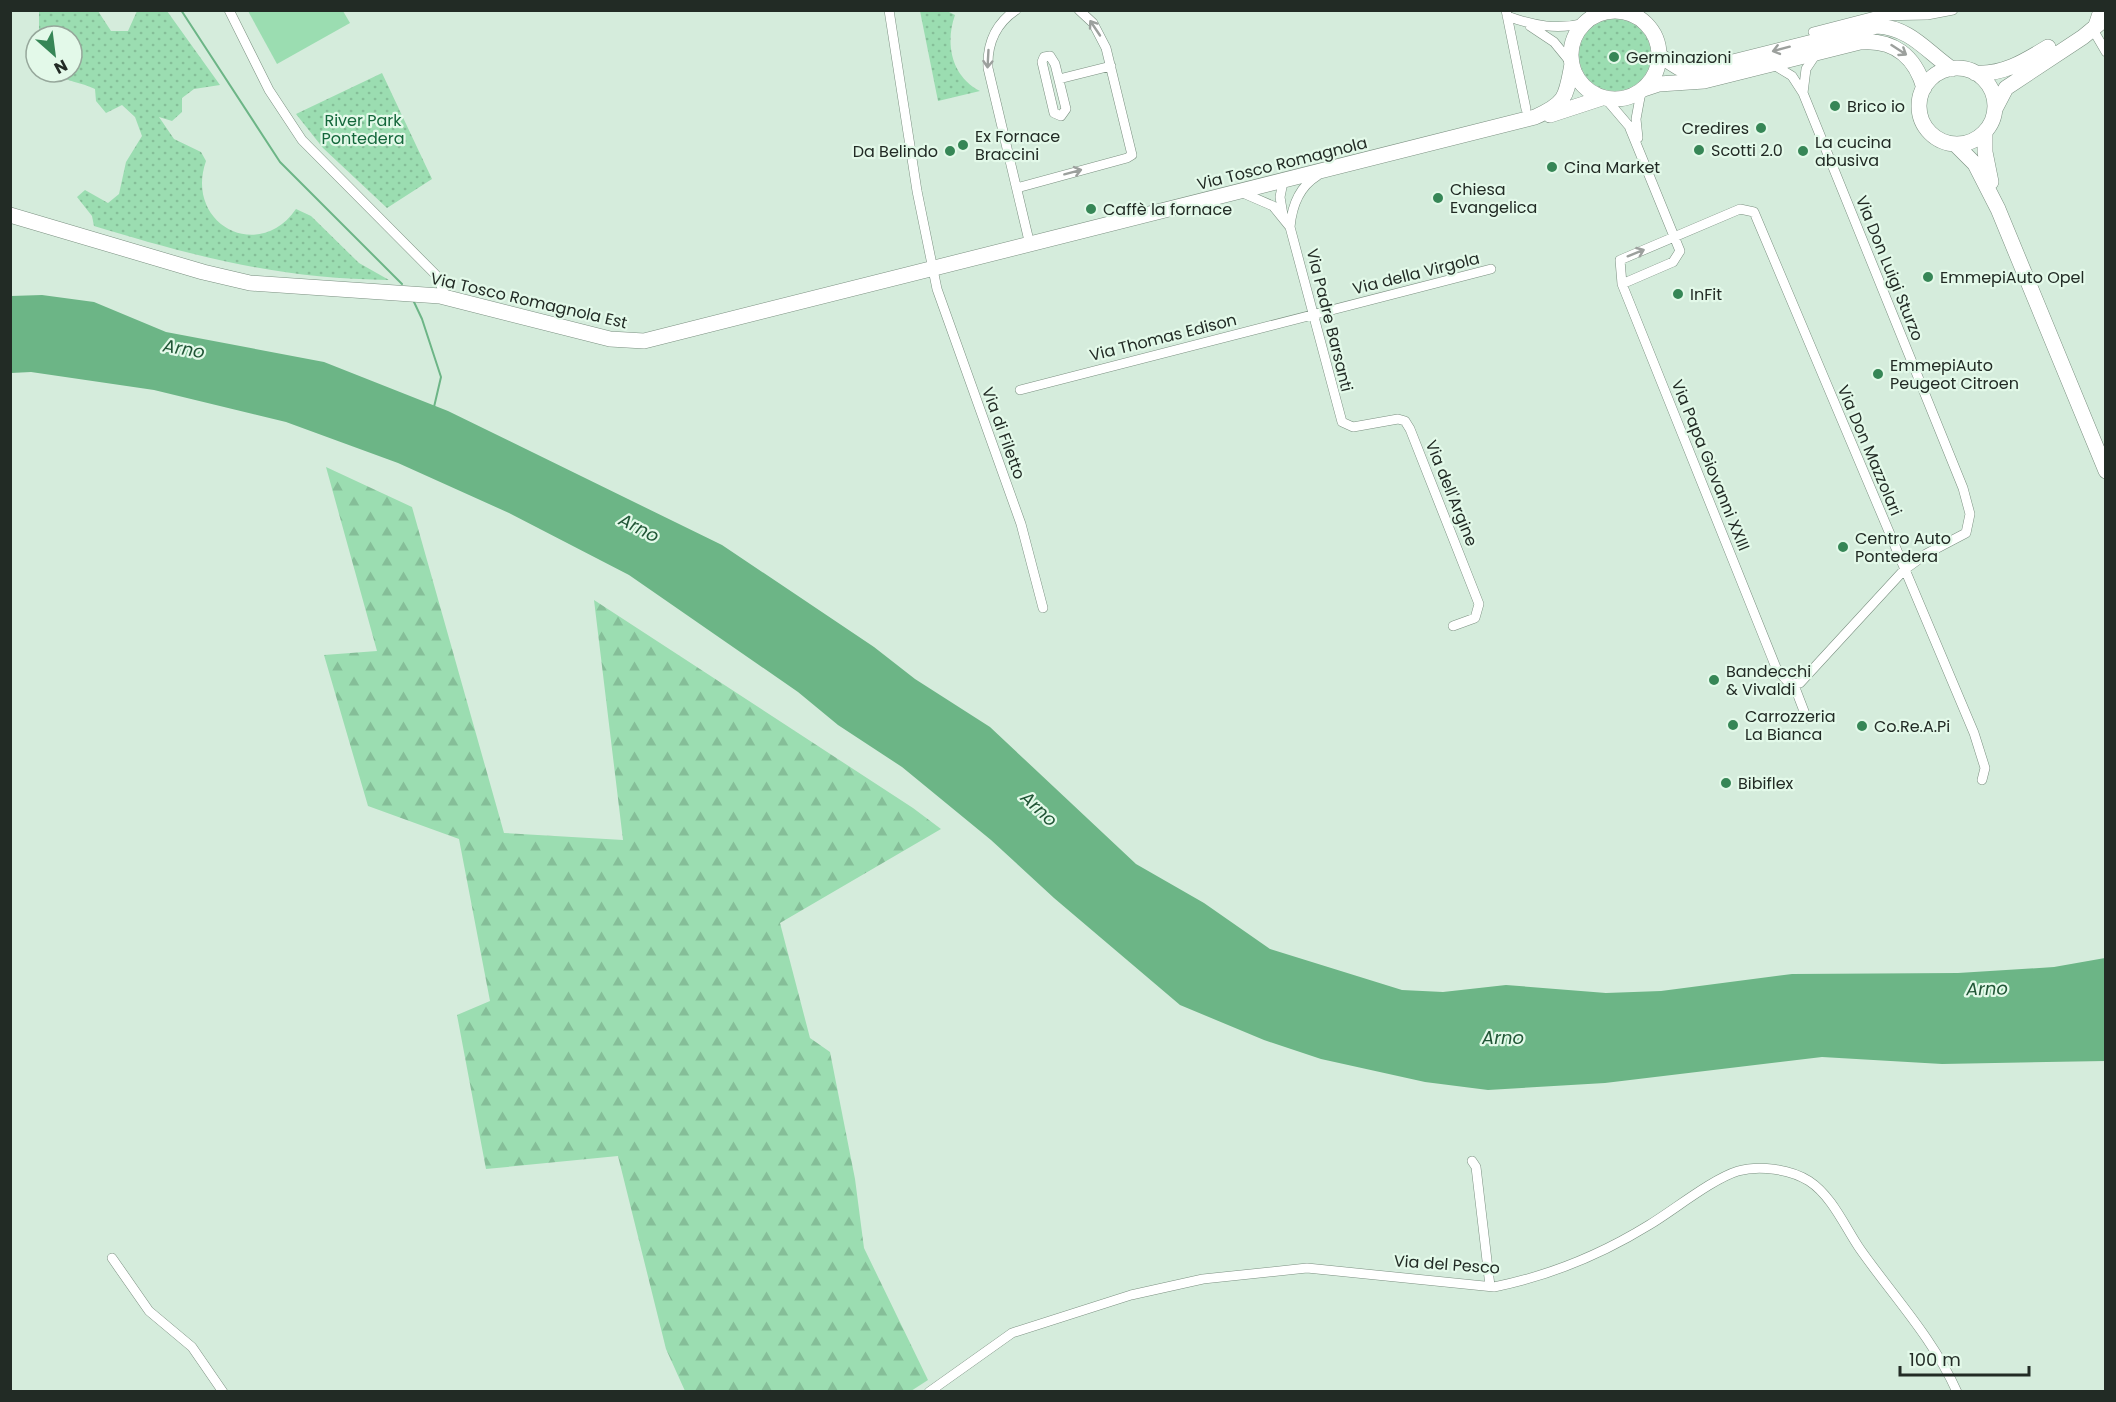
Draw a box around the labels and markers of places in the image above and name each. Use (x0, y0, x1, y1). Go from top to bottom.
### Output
place label: Germinazioni (1626, 46, 1731, 69)
marker: Germinazioni (1607, 50, 1621, 64)
place label: Brico io (1847, 95, 1905, 118)
marker: Brico io (1828, 99, 1842, 113)
place label: Credires (1682, 117, 1749, 140)
marker: Credires (1754, 121, 1768, 135)
place label: Ex Fornace Braccini (975, 125, 1060, 166)
place label: La cucina abusiva (1815, 131, 1892, 172)
marker: Ex Fornace Braccini (956, 138, 970, 152)
place label: Scotti 2.0 (1711, 139, 1783, 162)
place label: Da Belindo (853, 140, 938, 163)
marker: Scotti 2.0 (1692, 143, 1706, 157)
marker: Da Belindo (943, 144, 957, 158)
marker: La cucina abusiva (1796, 144, 1810, 158)
place label: Cina Market (1564, 156, 1660, 179)
marker: Cina Market (1545, 160, 1559, 174)
place label: Chiesa Evangelica (1450, 178, 1537, 219)
marker: Chiesa Evangelica (1431, 191, 1445, 205)
place label: Caffè la fornace (1103, 198, 1232, 221)
marker: Caffè la fornace (1084, 202, 1098, 216)
place label: EmmepiAuto Opel (1940, 266, 2084, 289)
marker: EmmepiAuto Opel (1921, 270, 1935, 284)
place label: InFit (1690, 283, 1722, 306)
marker: InFit (1671, 287, 1685, 301)
place label: EmmepiAuto Peugeot Citroen (1890, 354, 2019, 395)
marker: EmmepiAuto Peugeot Citroen (1871, 367, 1885, 381)
place label: Centro Auto Pontedera (1855, 527, 1951, 568)
marker: Centro Auto Pontedera (1836, 540, 1850, 554)
place label: Bandecchi & Vivaldi (1726, 660, 1811, 701)
marker: Bandecchi & Vivaldi (1707, 673, 1721, 687)
place label: Carrozzeria La Bianca (1745, 705, 1836, 746)
place label: Co.Re.A.Pi (1874, 715, 1950, 738)
marker: Carrozzeria La Bianca (1726, 718, 1740, 732)
marker: Co.Re.A.Pi (1855, 719, 1869, 733)
place label: Bibiflex (1738, 772, 1794, 795)
marker: Bibiflex (1719, 776, 1733, 790)

